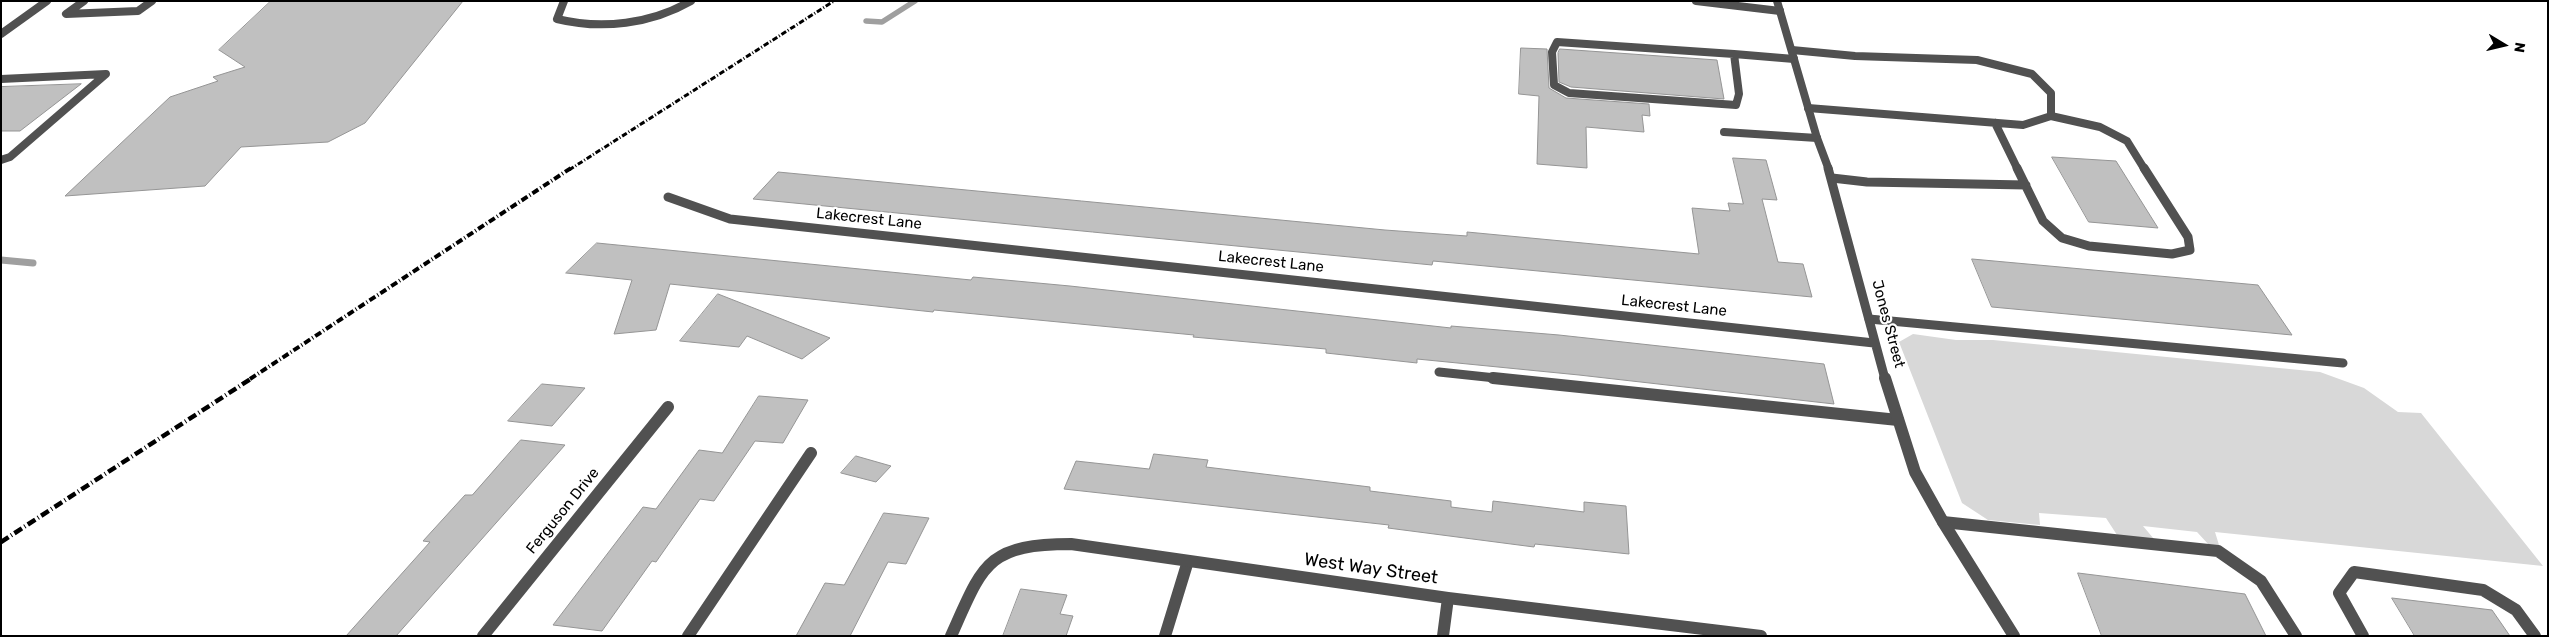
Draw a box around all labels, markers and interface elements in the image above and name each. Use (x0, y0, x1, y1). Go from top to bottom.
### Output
north arrow (2479, 20, 2529, 70)
text: N (2510, 41, 2528, 54)
street label: Lakecrest Lane (815, 205, 923, 233)
street label: Lakecrest Lane (1217, 248, 1325, 276)
street label: Jones Street (1868, 278, 1908, 370)
street label: Lakecrest Lane (1620, 292, 1728, 320)
street label: Ferguson Drive (523, 464, 603, 558)
street label: West Way Street (1303, 549, 1439, 589)

